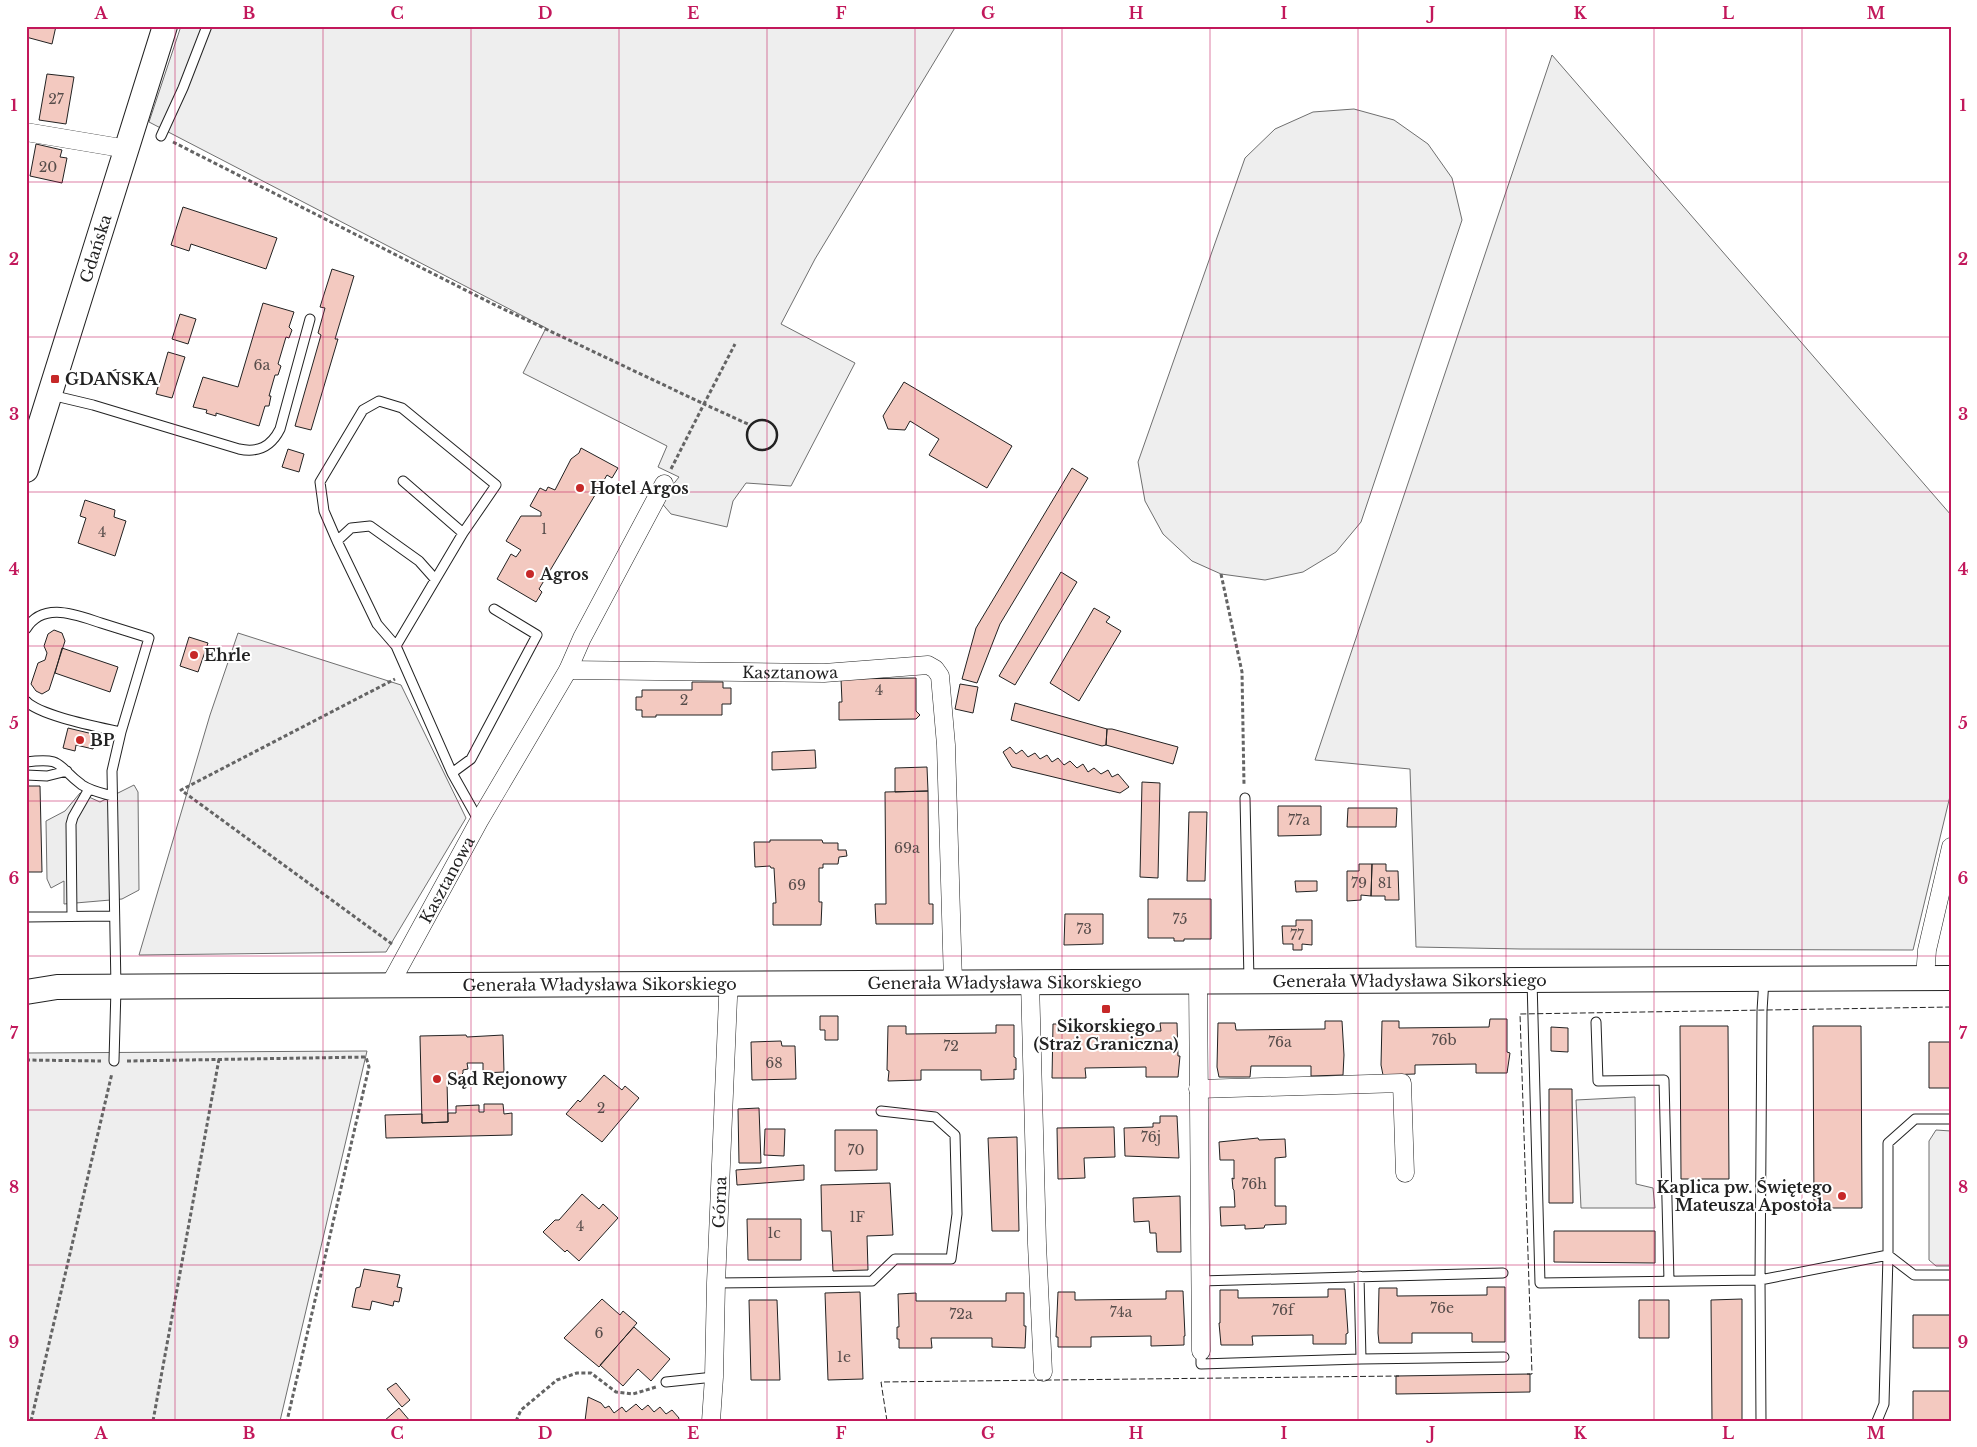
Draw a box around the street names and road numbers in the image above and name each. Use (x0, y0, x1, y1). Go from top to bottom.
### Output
street label: Gdańska (75, 212, 115, 285)
street label: Kasztanowa (742, 662, 839, 683)
street label: Kasztanowa (415, 833, 479, 927)
street label: Generała Władysława Sikorskiego (1272, 970, 1547, 991)
street label: Generała Władysława Sikorskiego (867, 972, 1142, 993)
street label: Generała Władysława Sikorskiego (462, 974, 737, 995)
street label: Górna (708, 1176, 730, 1229)

